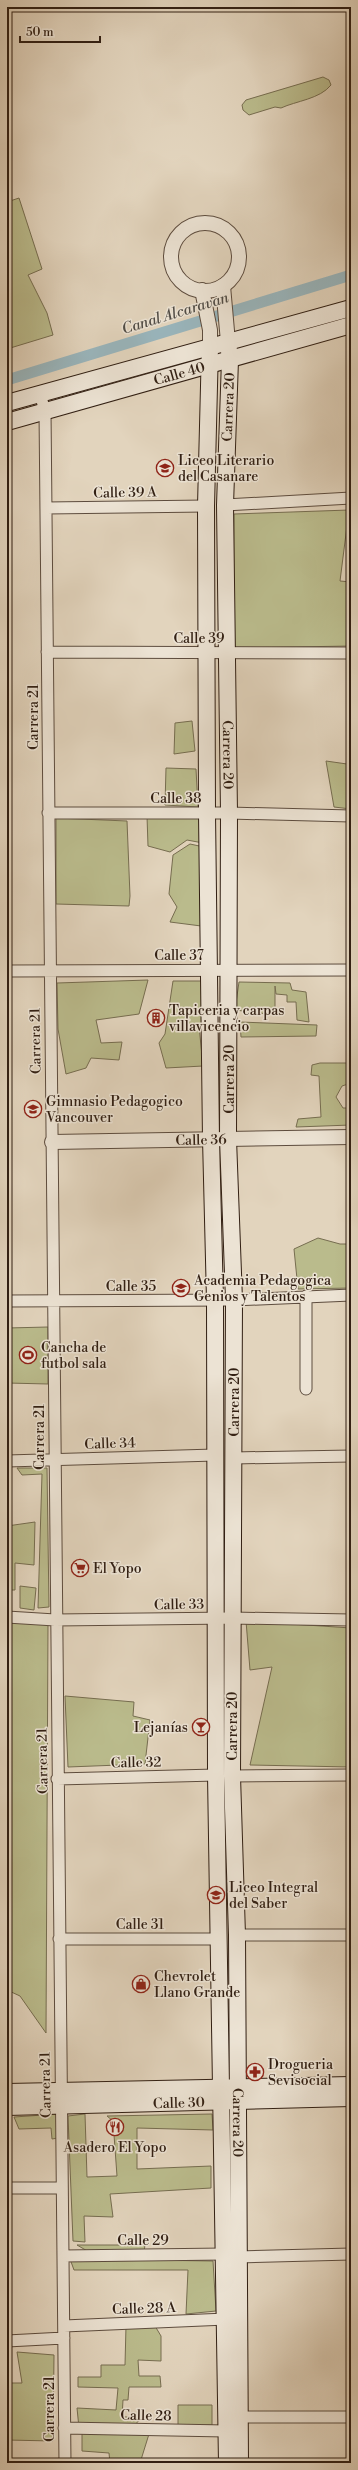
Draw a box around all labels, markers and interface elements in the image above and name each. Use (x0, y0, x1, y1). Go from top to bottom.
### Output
scale bar (20, 18, 100, 44)
text: 50 m (26, 25, 54, 40)
water label: Canal Alcaravan (119, 288, 231, 339)
street label: Calle 40 (152, 359, 207, 390)
street label: Carrera 20 (219, 372, 239, 442)
place label: Liceo Literario del Casanare (178, 452, 274, 486)
school or university icon: Liceo Literario del Casanare (155, 458, 175, 478)
street label: Calle 39 A (93, 483, 157, 503)
street label: Calle 39 (173, 630, 225, 648)
street label: Carrera 21 (25, 684, 43, 750)
street label: Carrera 20 (218, 720, 237, 790)
street label: Calle 38 (150, 790, 202, 808)
street label: Calle 37 (154, 947, 204, 965)
place label: Tapiceria y carpas villavicencio (168, 1002, 284, 1036)
street label: Carrera 21 (26, 1008, 46, 1074)
building icon: Tapiceria y carpas villavicencio (146, 1008, 166, 1028)
street label: Carrera 20 (221, 1044, 239, 1114)
place label: Gimnasio Pedagogico Vancouver (45, 1093, 183, 1127)
school or university icon: Gimnasio Pedagogico Vancouver (23, 1099, 43, 1119)
street label: Calle 36 (175, 1131, 227, 1150)
place label: Academia Pedagogica Genios y Talentos (193, 1272, 332, 1306)
street label: Calle 35 (106, 1278, 156, 1296)
school or university icon: Academia Pedagogica Genios y Talentos (171, 1278, 191, 1298)
place label: Cancha de futbol sala (41, 1339, 107, 1373)
sports icon: Cancha de futbol sala (18, 1345, 38, 1365)
street label: Carrera 20 (226, 1367, 244, 1437)
street label: Carrera 21 (31, 1404, 49, 1470)
street label: Calle 34 (84, 1434, 136, 1454)
supermarket icon: El Yopo (70, 1558, 90, 1578)
place label: El Yopo (93, 1560, 142, 1578)
street label: Calle 33 (154, 1596, 205, 1614)
street label: Carrera 20 (224, 1691, 242, 1761)
bar icon: Lejanías (191, 1717, 211, 1737)
place label: Lejanías (134, 1719, 188, 1737)
street label: Carrera 21 (33, 1728, 53, 1794)
street label: Calle 32 (111, 1754, 162, 1772)
place label: Liceo Integral del Saber (229, 1879, 318, 1913)
school or university icon: Liceo Integral del Saber (206, 1885, 226, 1905)
street label: Calle 31 (116, 1916, 164, 1934)
place label: Chevrolet Llano Grande (154, 1968, 240, 2002)
shop icon: Chevrolet Llano Grande (131, 1974, 151, 1994)
street label: Carrera 21 (36, 2052, 56, 2118)
place label: Drogueria Sevisocial (268, 2056, 334, 2090)
pharmacy icon: Drogueria Sevisocial (245, 2062, 265, 2082)
street label: Carrera 20 (228, 2088, 246, 2157)
street label: Calle 30 (153, 2094, 205, 2113)
restaurant icon: Asadero El Yopo (105, 2117, 125, 2137)
place label: Asadero El Yopo (62, 2139, 167, 2157)
street label: Calle 29 (117, 2232, 169, 2250)
street label: Calle 28 A (112, 2299, 177, 2319)
street label: Carrera 21 (41, 2376, 59, 2442)
street label: Calle 28 (120, 2407, 172, 2425)

